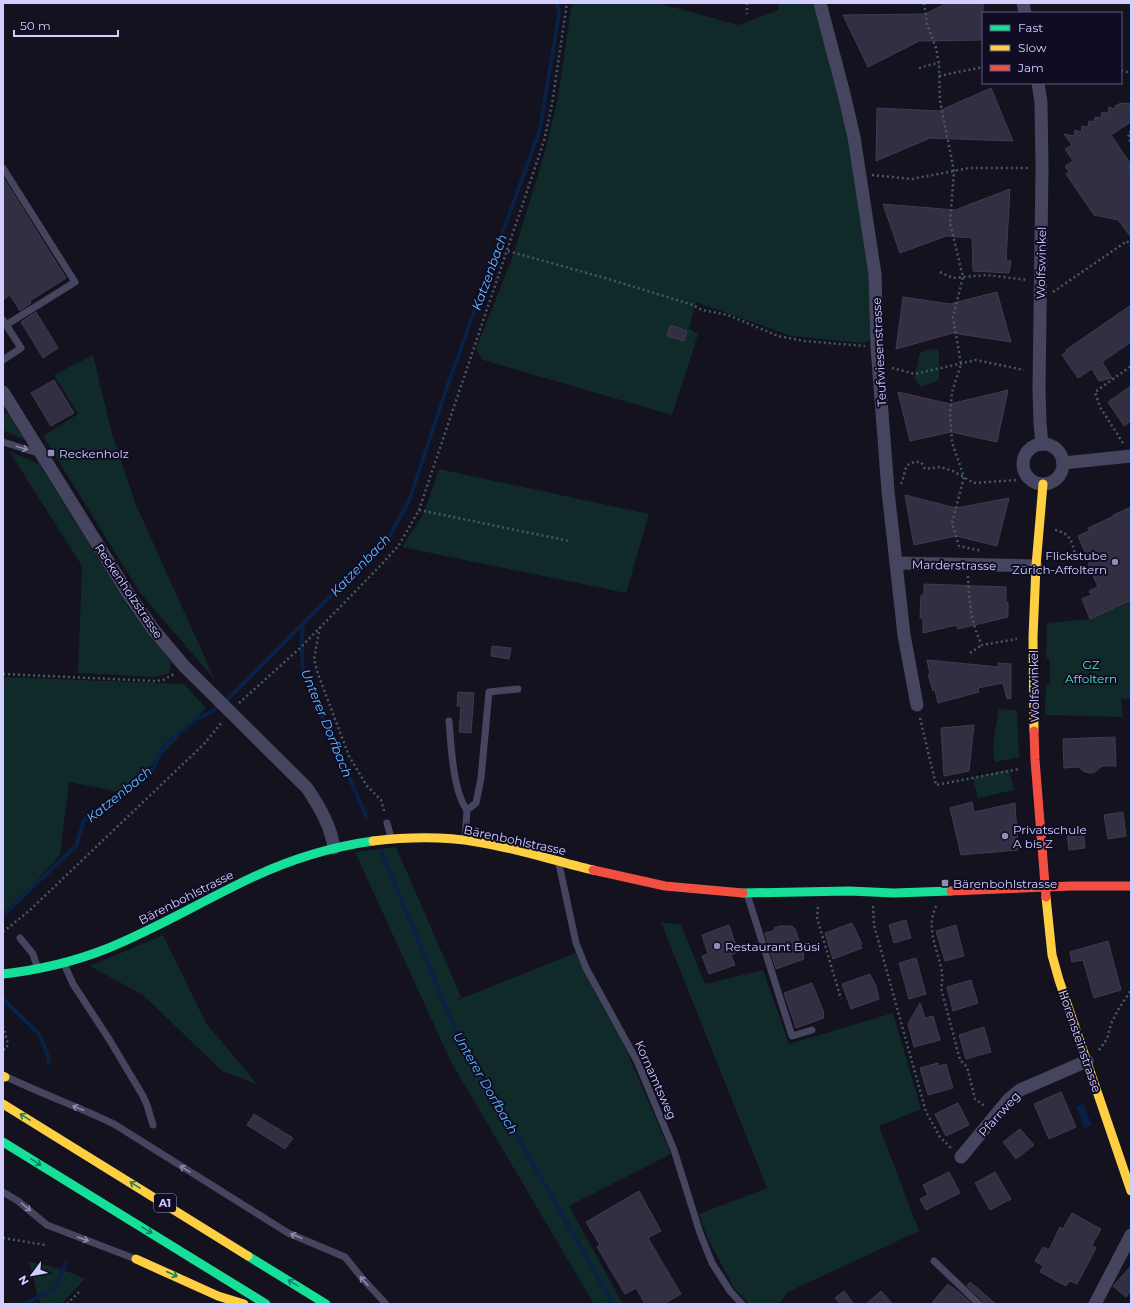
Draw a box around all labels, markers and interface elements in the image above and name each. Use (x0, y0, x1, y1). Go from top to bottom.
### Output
scale bar (14, 12, 118, 38)
legend (982, 12, 1122, 84)
text: 50 m (20, 18, 51, 33)
text: Fast (1018, 20, 1043, 35)
text: Slow (1018, 40, 1047, 55)
text: Jam (1017, 60, 1044, 75)
street label: Wolfswinkel (1033, 227, 1049, 299)
water label: Katzenbach (468, 232, 510, 312)
street label: Teufwiesenstrasse (869, 297, 889, 407)
one-way arrow (16, 445, 29, 452)
place label: Reckenholz (59, 446, 129, 461)
marker: Reckenholz (46, 448, 56, 458)
water label: Katzenbach (327, 531, 393, 599)
street label: Reckenholzstrasse (92, 541, 166, 641)
place label: Flickstube Zürich-Affoltern (1012, 548, 1107, 577)
street label: Marderstrasse (912, 557, 996, 573)
marker: Flickstube Zürich-Affoltern (1110, 557, 1120, 567)
street label: Wolfswinkel (1026, 650, 1042, 722)
park label: GZ Affoltern (1065, 657, 1117, 686)
water label: Unterer Dorfbach (298, 667, 356, 779)
water label: Katzenbach (83, 763, 155, 825)
street label: Bärenbohlstrasse (462, 822, 568, 858)
place label: Privatschule A bis Z (1013, 822, 1087, 851)
marker: Privatschule A bis Z (1000, 831, 1010, 841)
street label: Bärenbohlstrasse (136, 867, 236, 927)
place label: Bärenbohlstrasse (953, 876, 1057, 891)
marker: Bärenbohlstrasse (940, 878, 950, 888)
place label: Restaurant Büsi (725, 939, 820, 954)
marker: Restaurant Büsi (712, 941, 722, 951)
street label: Horensteinstrasse (1055, 988, 1105, 1094)
water label: Unterer Dorfbach (450, 1029, 522, 1137)
street label: Kornamtsweg (632, 1038, 680, 1122)
street label: Pfarrweg (975, 1088, 1023, 1140)
one-way arrow (73, 1104, 85, 1111)
one-way arrow (19, 1113, 30, 1121)
one-way arrow (30, 1159, 42, 1167)
one-way arrow (179, 1164, 191, 1172)
one-way arrow (130, 1181, 141, 1189)
road number: A1 (154, 1194, 176, 1212)
one-way arrow (20, 1203, 31, 1212)
one-way arrow (141, 1227, 153, 1235)
one-way arrow (290, 1232, 302, 1239)
one-way arrow (77, 1236, 90, 1243)
north arrow (12, 1255, 52, 1295)
one-way arrow (165, 1271, 177, 1278)
text: N (15, 1273, 32, 1288)
one-way arrow (360, 1276, 369, 1286)
one-way arrow (288, 1279, 299, 1287)

